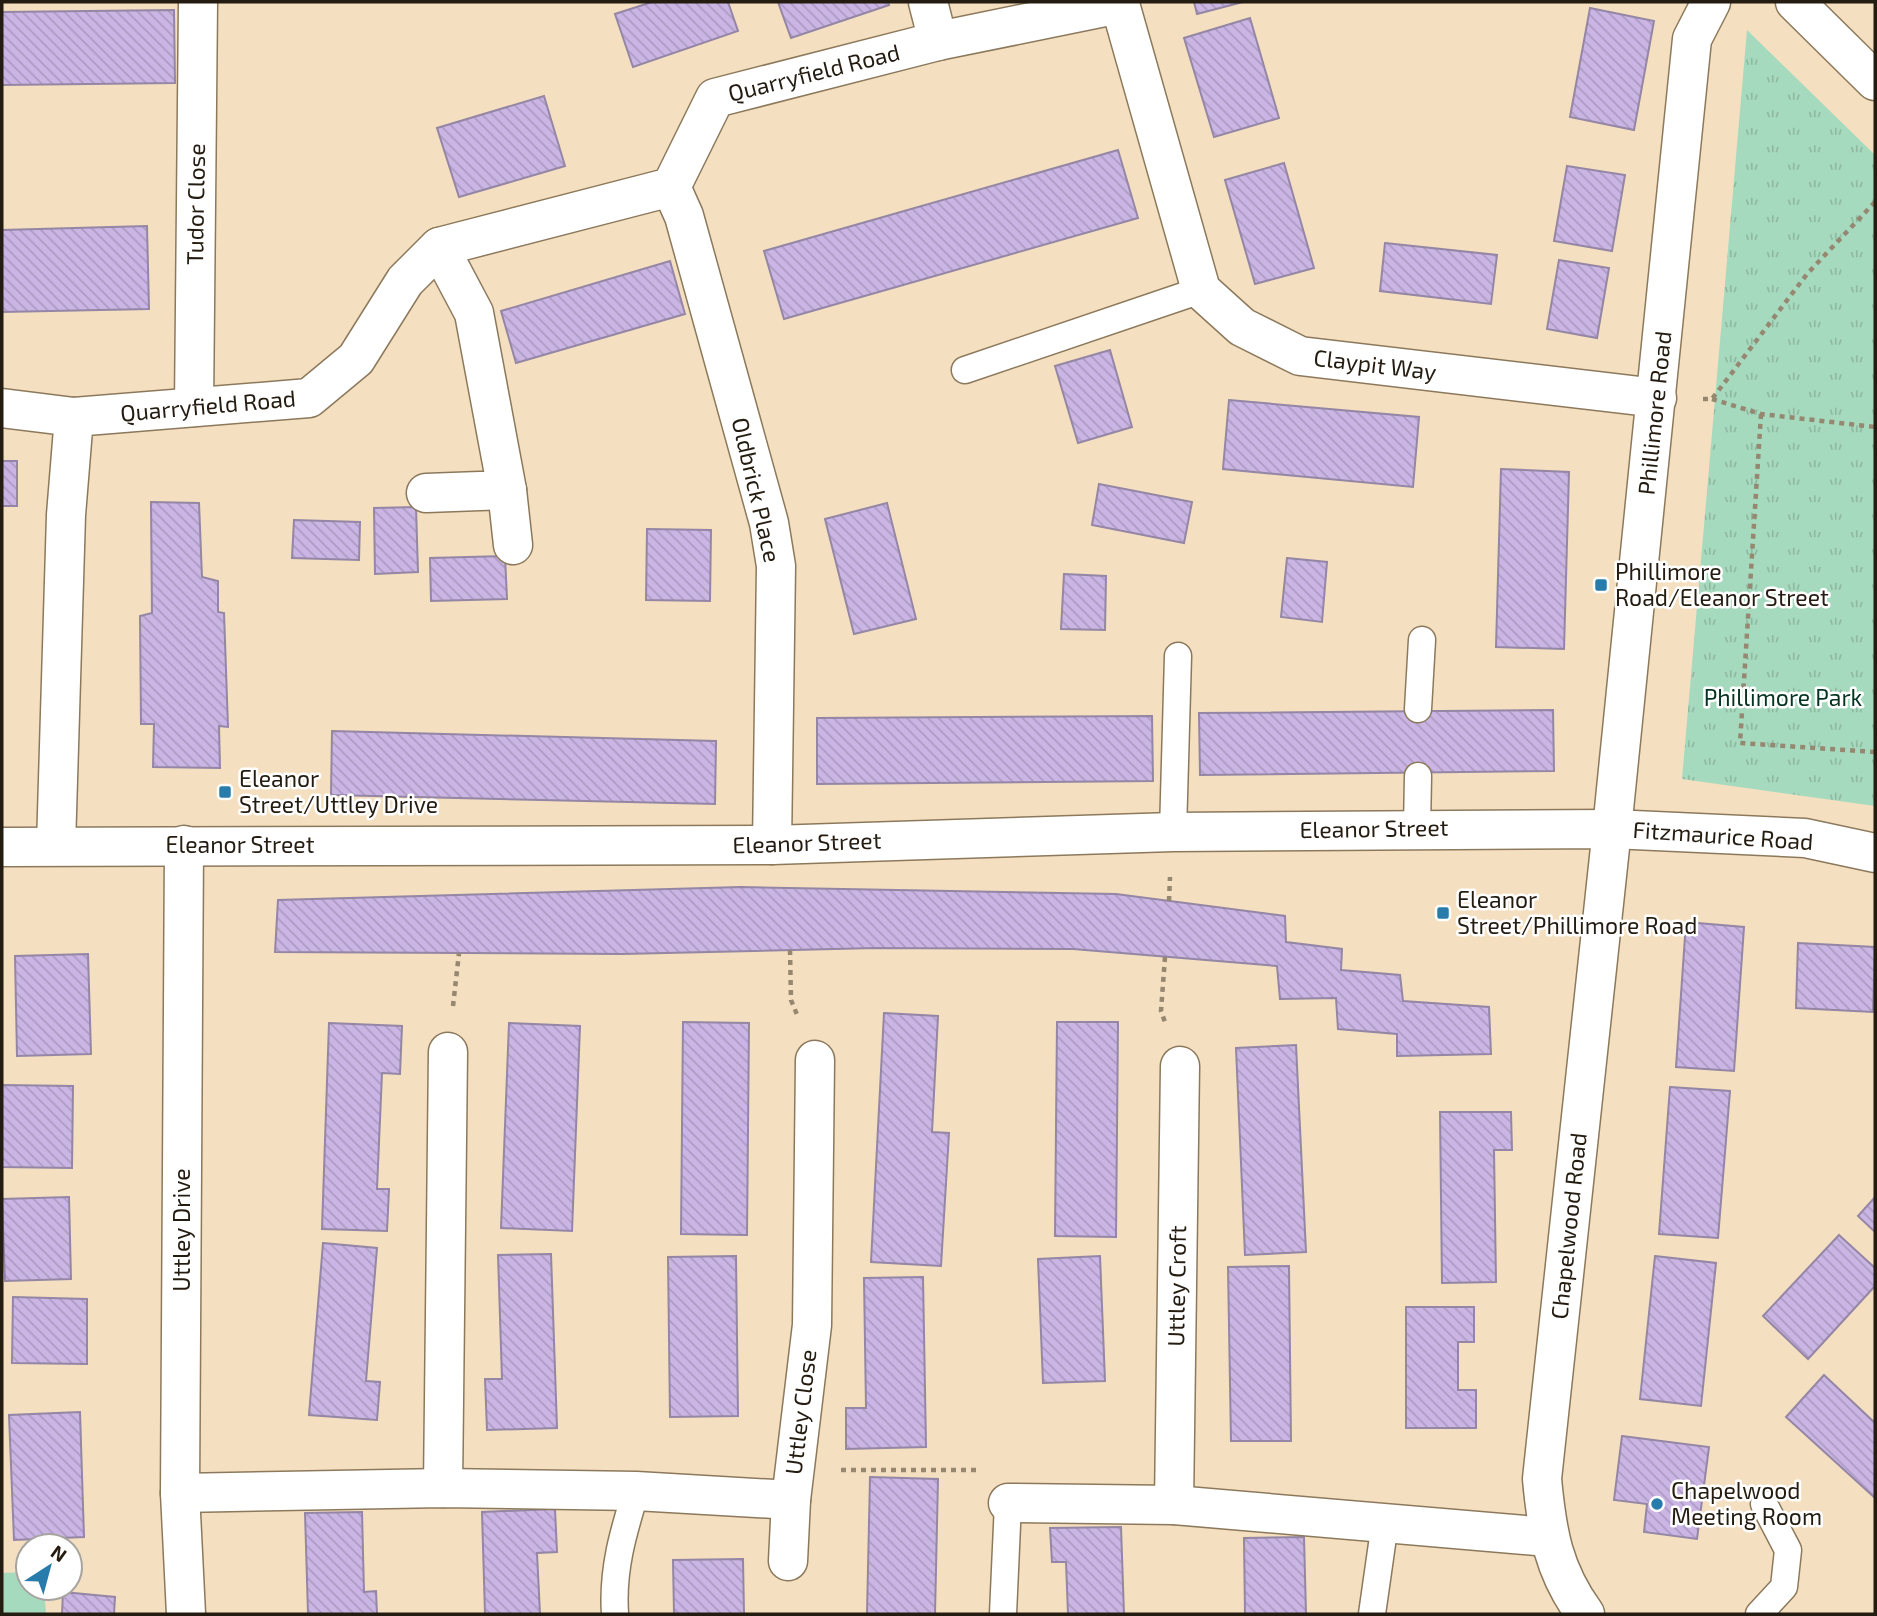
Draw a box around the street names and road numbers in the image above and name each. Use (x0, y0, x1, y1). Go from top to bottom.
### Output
street label: Quarryfield Road (725, 37, 903, 107)
street label: Tudor Close (180, 143, 210, 265)
street label: Phillimore Road (1631, 330, 1677, 496)
street label: Claypit Way (1312, 343, 1438, 385)
street label: Quarryfield Road (119, 383, 297, 427)
street label: Oldbrick Place (727, 415, 787, 565)
street label: Eleanor Street (1299, 813, 1449, 843)
street label: Fitzmaurice Road (1632, 815, 1814, 855)
street label: Eleanor Street (732, 825, 882, 859)
street label: Eleanor Street (166, 830, 315, 858)
street label: Chapelwood Road (1544, 1131, 1592, 1321)
street label: Uttley Drive (167, 1168, 195, 1292)
street label: Uttley Croft (1161, 1225, 1191, 1347)
street label: Uttley Close (778, 1348, 822, 1476)

